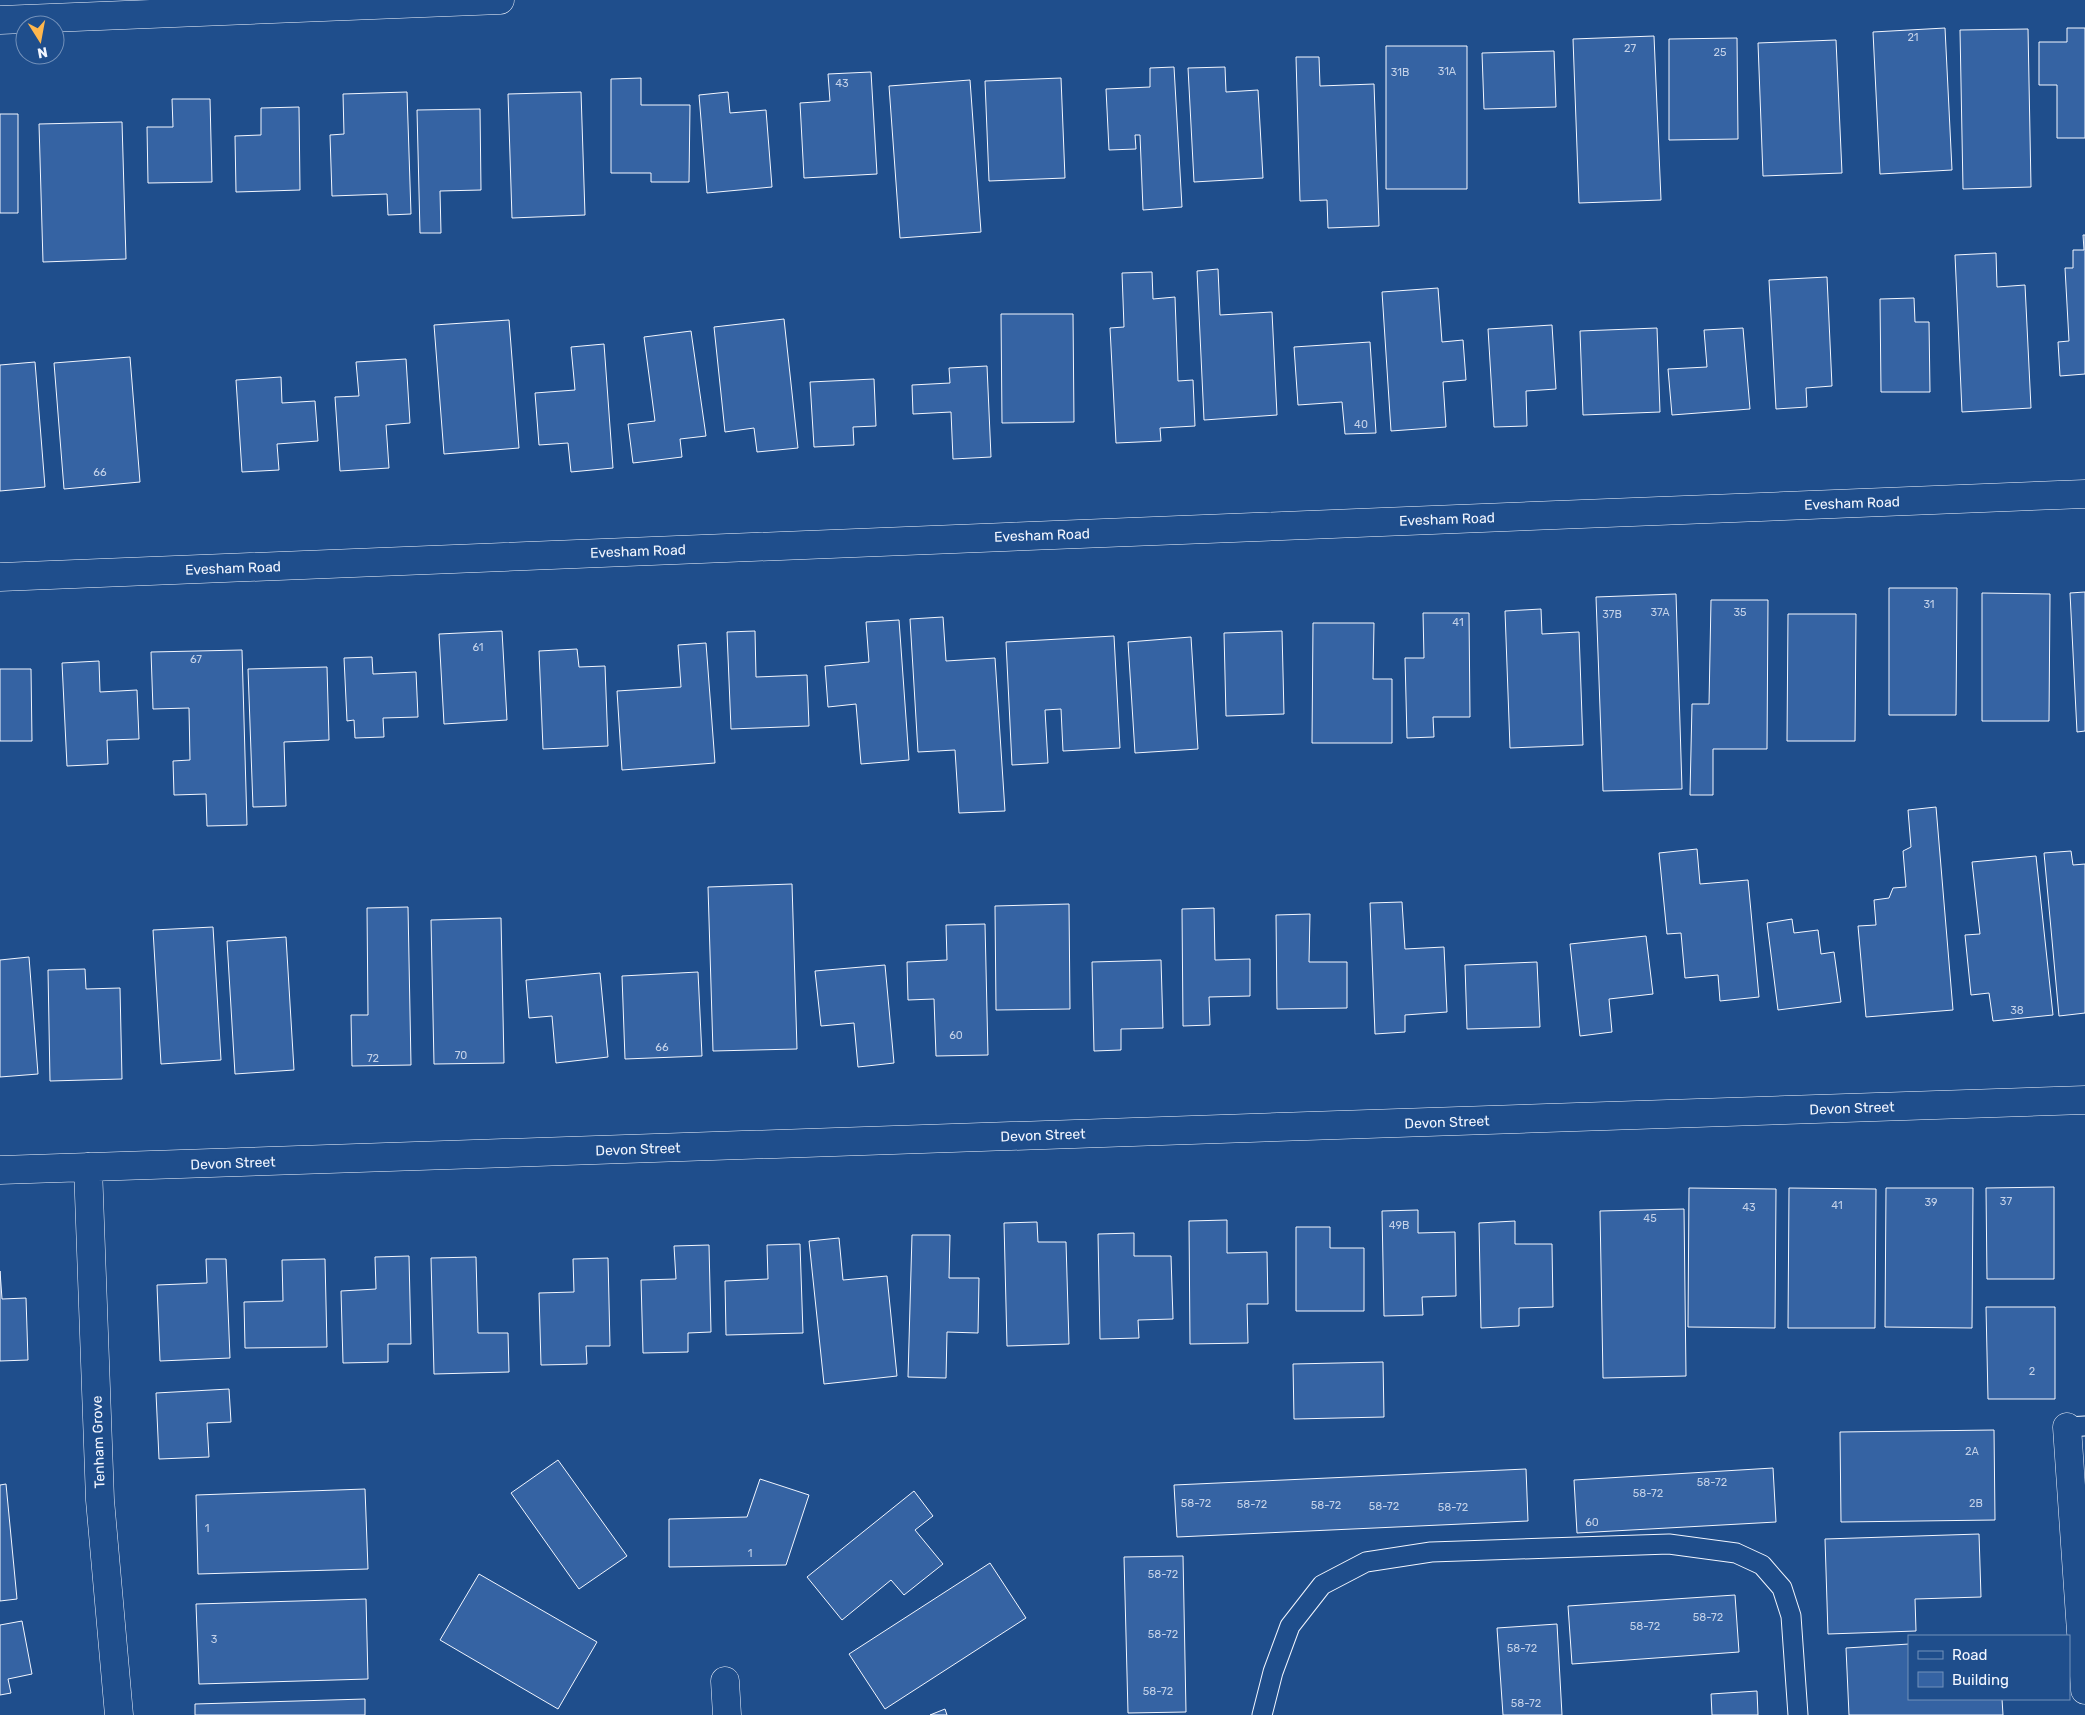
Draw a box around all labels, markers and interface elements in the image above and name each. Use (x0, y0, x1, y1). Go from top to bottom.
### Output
north arrow (15, 15, 65, 65)
house number: 21 (1907, 31, 1919, 44)
house number: 27 (1624, 42, 1636, 55)
text: N (36, 43, 49, 62)
house number: 25 (1714, 46, 1727, 59)
house number: 31A (1438, 65, 1457, 78)
house number: 31B (1391, 66, 1409, 79)
house number: 43 (835, 77, 849, 90)
house number: 40 (1354, 418, 1368, 431)
house number: 66 (93, 466, 107, 479)
street label: Evesham Road (1804, 493, 1900, 514)
street label: Evesham Road (1399, 509, 1495, 530)
street label: Evesham Road (994, 525, 1090, 546)
street label: Evesham Road (590, 541, 686, 562)
street label: Evesham Road (185, 558, 281, 579)
house number: 31 (1923, 598, 1935, 611)
house number: 37A (1650, 606, 1670, 619)
house number: 35 (1733, 606, 1747, 619)
house number: 37B (1602, 608, 1622, 621)
house number: 41 (1452, 616, 1464, 629)
house number: 61 (472, 641, 484, 654)
house number: 67 (190, 653, 202, 666)
house number: 38 (2010, 1004, 2024, 1017)
house number: 60 (949, 1029, 963, 1042)
house number: 66 (655, 1041, 669, 1054)
house number: 70 (455, 1049, 467, 1062)
house number: 72 (367, 1052, 379, 1065)
street label: Devon Street (1809, 1099, 1895, 1118)
street label: Devon Street (1404, 1113, 1490, 1132)
street label: Devon Street (1000, 1126, 1086, 1145)
street label: Devon Street (595, 1140, 681, 1159)
street label: Devon Street (190, 1154, 276, 1173)
house number: 37 (2000, 1195, 2012, 1208)
house number: 39 (1924, 1196, 1938, 1209)
house number: 41 (1831, 1199, 1843, 1212)
house number: 43 (1742, 1201, 1756, 1214)
house number: 45 (1643, 1212, 1657, 1225)
house number: 49B (1389, 1219, 1409, 1232)
house number: 2 (2029, 1365, 2035, 1378)
street label: Tenham Grove (88, 1395, 109, 1489)
house number: 2A (1965, 1445, 1980, 1458)
house number: 58-72 (1697, 1476, 1727, 1489)
house number: 58-72 (1633, 1487, 1663, 1500)
house number: 58-72 (1181, 1497, 1211, 1510)
house number: 2B (1969, 1497, 1983, 1510)
house number: 58-72 (1237, 1498, 1267, 1511)
house number: 58-72 (1311, 1499, 1341, 1512)
house number: 58-72 (1369, 1500, 1399, 1513)
house number: 58-72 (1438, 1501, 1468, 1514)
house number: 60 (1585, 1516, 1599, 1529)
house number: 1 (205, 1522, 209, 1535)
house number: 1 (748, 1547, 752, 1560)
house number: 58-72 (1148, 1568, 1178, 1581)
house number: 58-72 (1693, 1611, 1723, 1624)
house number: 58-72 (1630, 1620, 1660, 1633)
house number: 58-72 (1148, 1628, 1178, 1641)
house number: 3 (211, 1633, 218, 1646)
legend (1908, 1635, 2070, 1700)
house number: 58-72 (1507, 1642, 1537, 1655)
text: Road (1952, 1646, 1988, 1664)
text: Building (1952, 1671, 2009, 1689)
house number: 58-72 (1143, 1685, 1173, 1698)
house number: 58-72 (1511, 1697, 1541, 1710)

